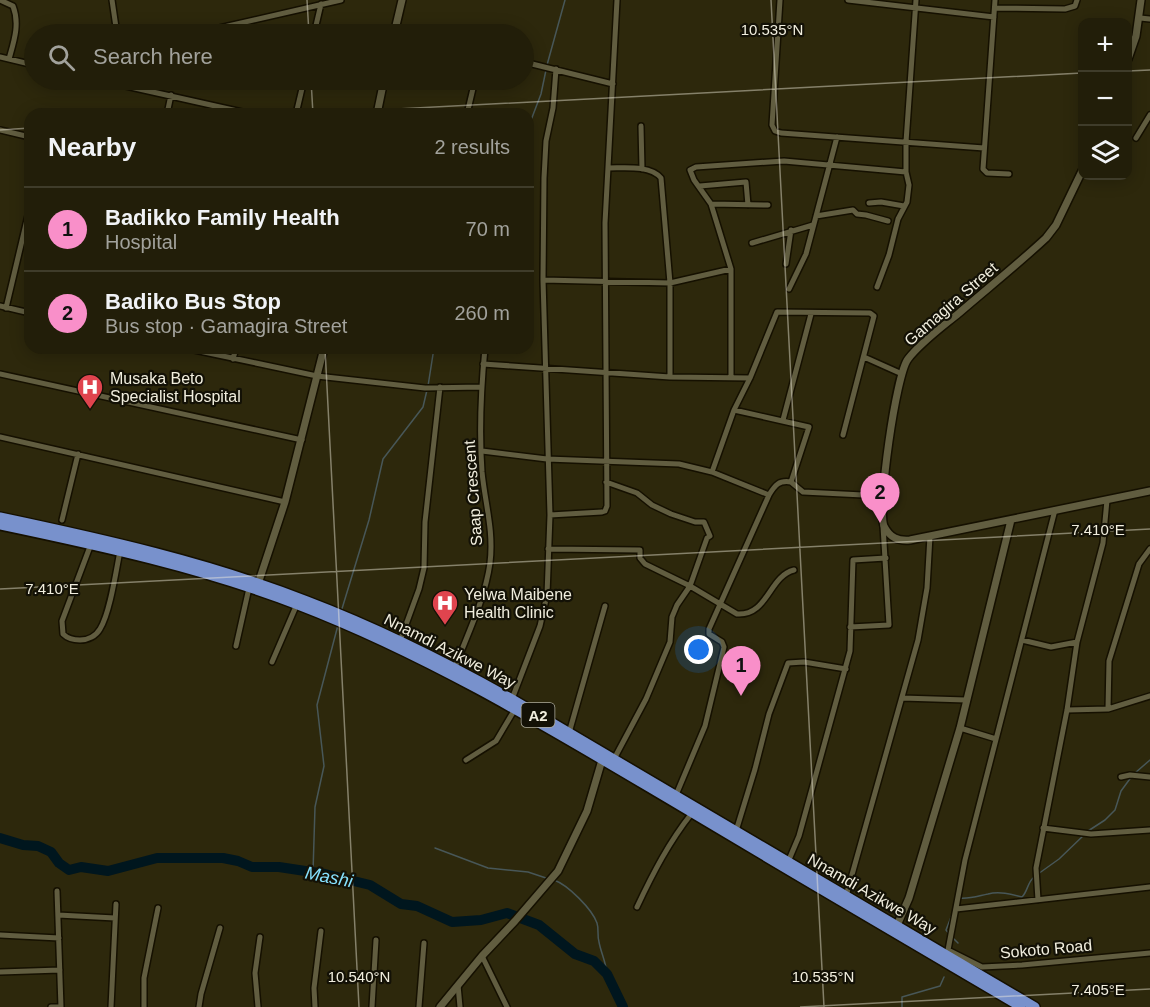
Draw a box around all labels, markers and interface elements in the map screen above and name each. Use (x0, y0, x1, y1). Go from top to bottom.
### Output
map controls (1078, 18, 1132, 180)
button: + (1078, 18, 1132, 72)
text: 10.535°N (741, 21, 803, 38)
search box (24, 24, 534, 90)
icon: search (45, 41, 78, 74)
text: Search here (93, 44, 213, 69)
button: − (1078, 72, 1132, 126)
button: layers (1078, 126, 1132, 180)
text: Nearby (48, 132, 136, 162)
text: 2 results (434, 136, 510, 158)
text: Badikko Family Health (105, 205, 340, 230)
text: 1 (62, 218, 73, 240)
text: 70 m (466, 218, 510, 240)
text: Hospital (105, 231, 177, 253)
street label: Gamagira Street (901, 259, 1001, 349)
text: Badiko Bus Stop (105, 289, 281, 314)
text: 2 (62, 302, 73, 324)
text: 260 m (454, 302, 510, 324)
text: Bus stop · Gamagira Street (105, 315, 347, 337)
place label: Musaka Beto Specialist Hospital (110, 370, 241, 405)
hospital icon: Musaka Beto Specialist Hospital (75, 372, 105, 410)
street label: Saap Crescent (461, 439, 485, 546)
pin: 2 (860, 474, 900, 523)
text: 7.410°E (1071, 521, 1125, 538)
text: 7.410°E (25, 580, 79, 597)
place label: Yelwa Maibene Health Clinic (464, 586, 572, 621)
hospital icon: Yelwa Maibene Health Clinic (430, 588, 460, 626)
street label: Nnamdi Azikwe Way (381, 610, 519, 692)
your location (684, 635, 713, 664)
pin: 1 (722, 646, 760, 696)
road number: A2 (522, 703, 554, 727)
street label: Nnamdi Azikwe Way (805, 850, 939, 938)
water label: Mashi (304, 863, 355, 892)
street label: Sokoto Road (999, 937, 1093, 961)
text: 10.540°N (328, 968, 390, 985)
text: 10.535°N (792, 968, 854, 985)
text: 7.405°E (1071, 981, 1125, 998)

